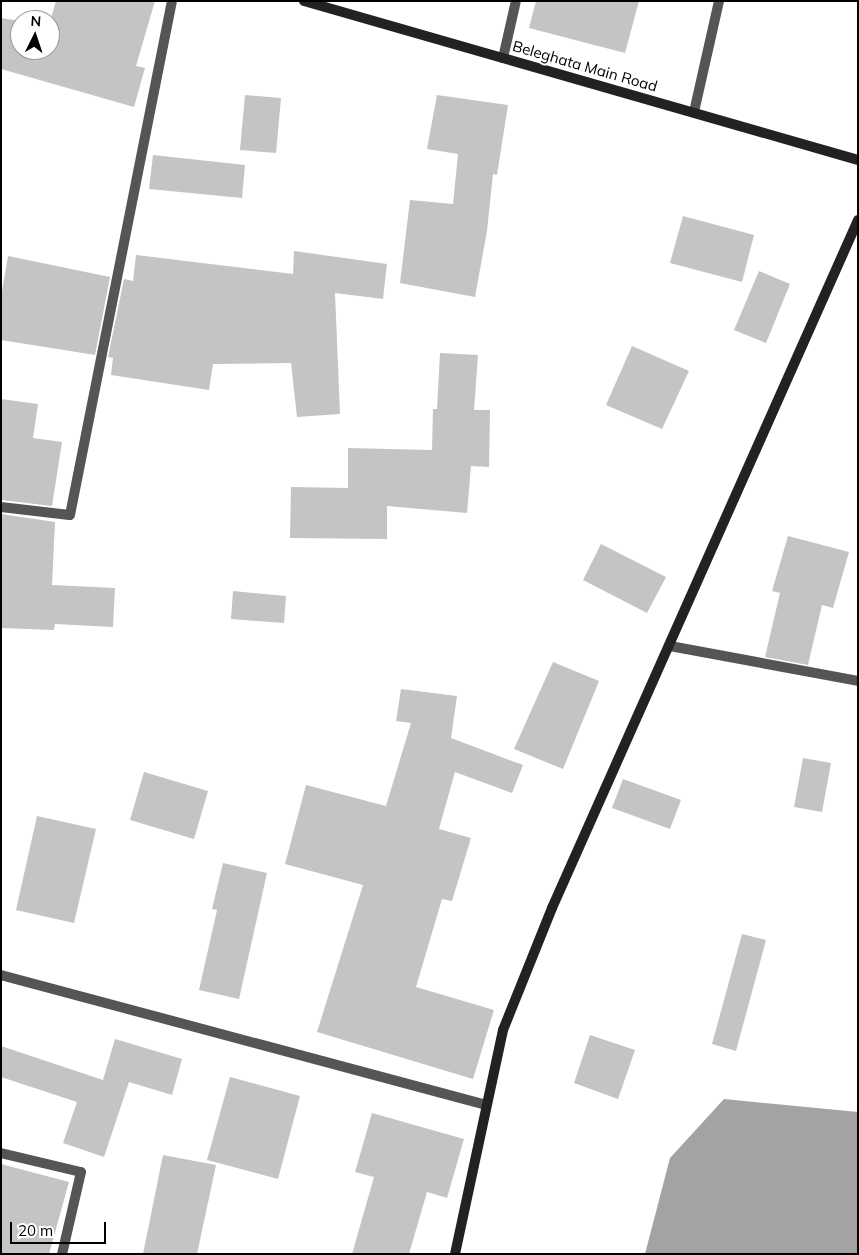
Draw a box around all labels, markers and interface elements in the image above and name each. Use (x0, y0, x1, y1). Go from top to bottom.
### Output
north arrow (10, 10, 60, 60)
text: N (30, 12, 42, 30)
street label: Beleghata Main Road (510, 37, 660, 95)
scale bar (12, 1212, 109, 1244)
text: 20 m (18, 1221, 53, 1240)

